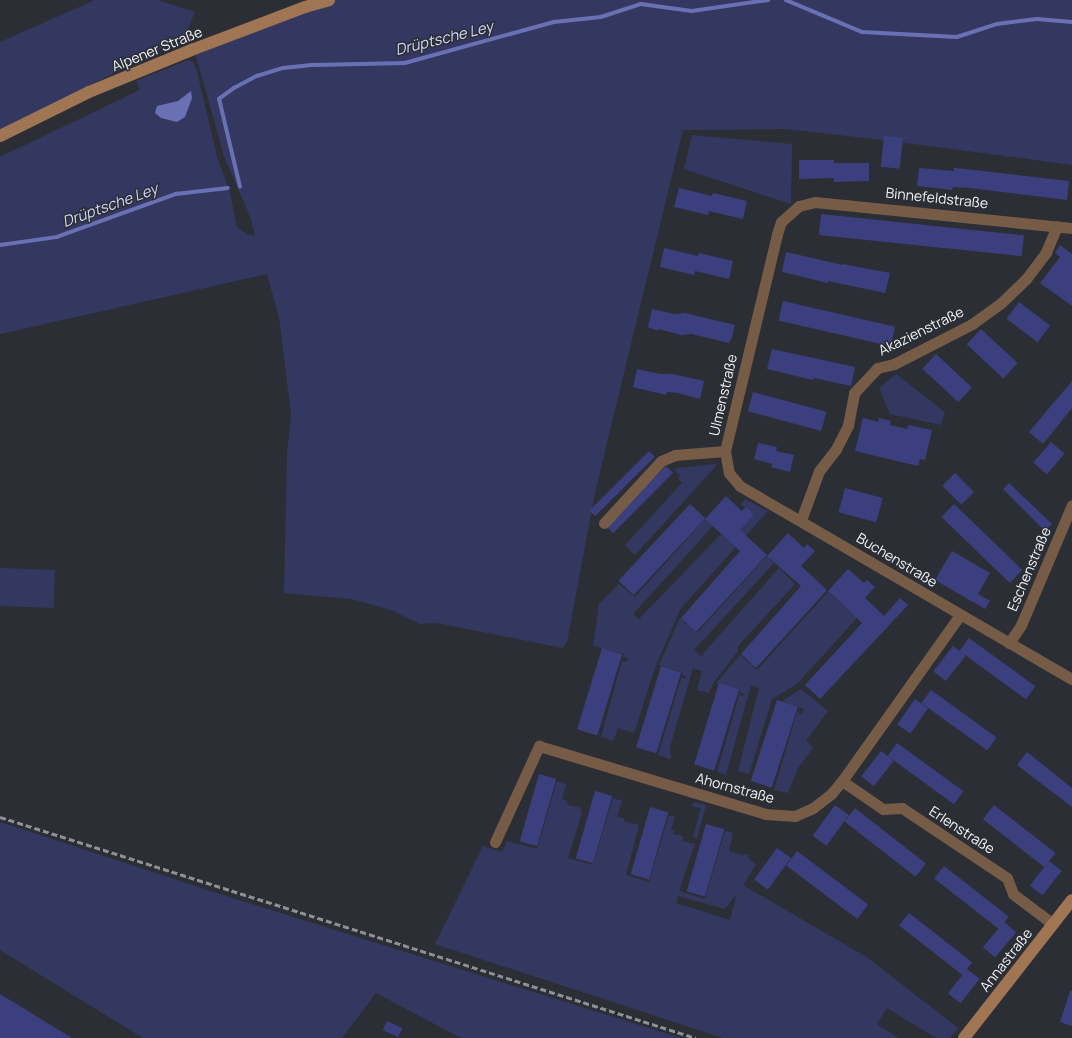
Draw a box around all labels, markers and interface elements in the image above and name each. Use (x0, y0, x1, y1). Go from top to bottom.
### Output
water label: Drüptsche Ley (393, 17, 495, 59)
street label: Alpener Straße (109, 23, 205, 75)
water label: Drüptsche Ley (60, 179, 160, 231)
street label: Binnefeldstraße (885, 184, 989, 212)
street label: Akazienstraße (876, 303, 966, 359)
street label: Ulmenstraße (705, 353, 741, 437)
street label: Eschenstraße (1004, 524, 1054, 614)
street label: Buchenstraße (854, 529, 940, 591)
street label: Ahornstraße (694, 769, 776, 807)
street label: Erlenstraße (926, 803, 998, 857)
street label: Annastraße (976, 925, 1036, 995)

